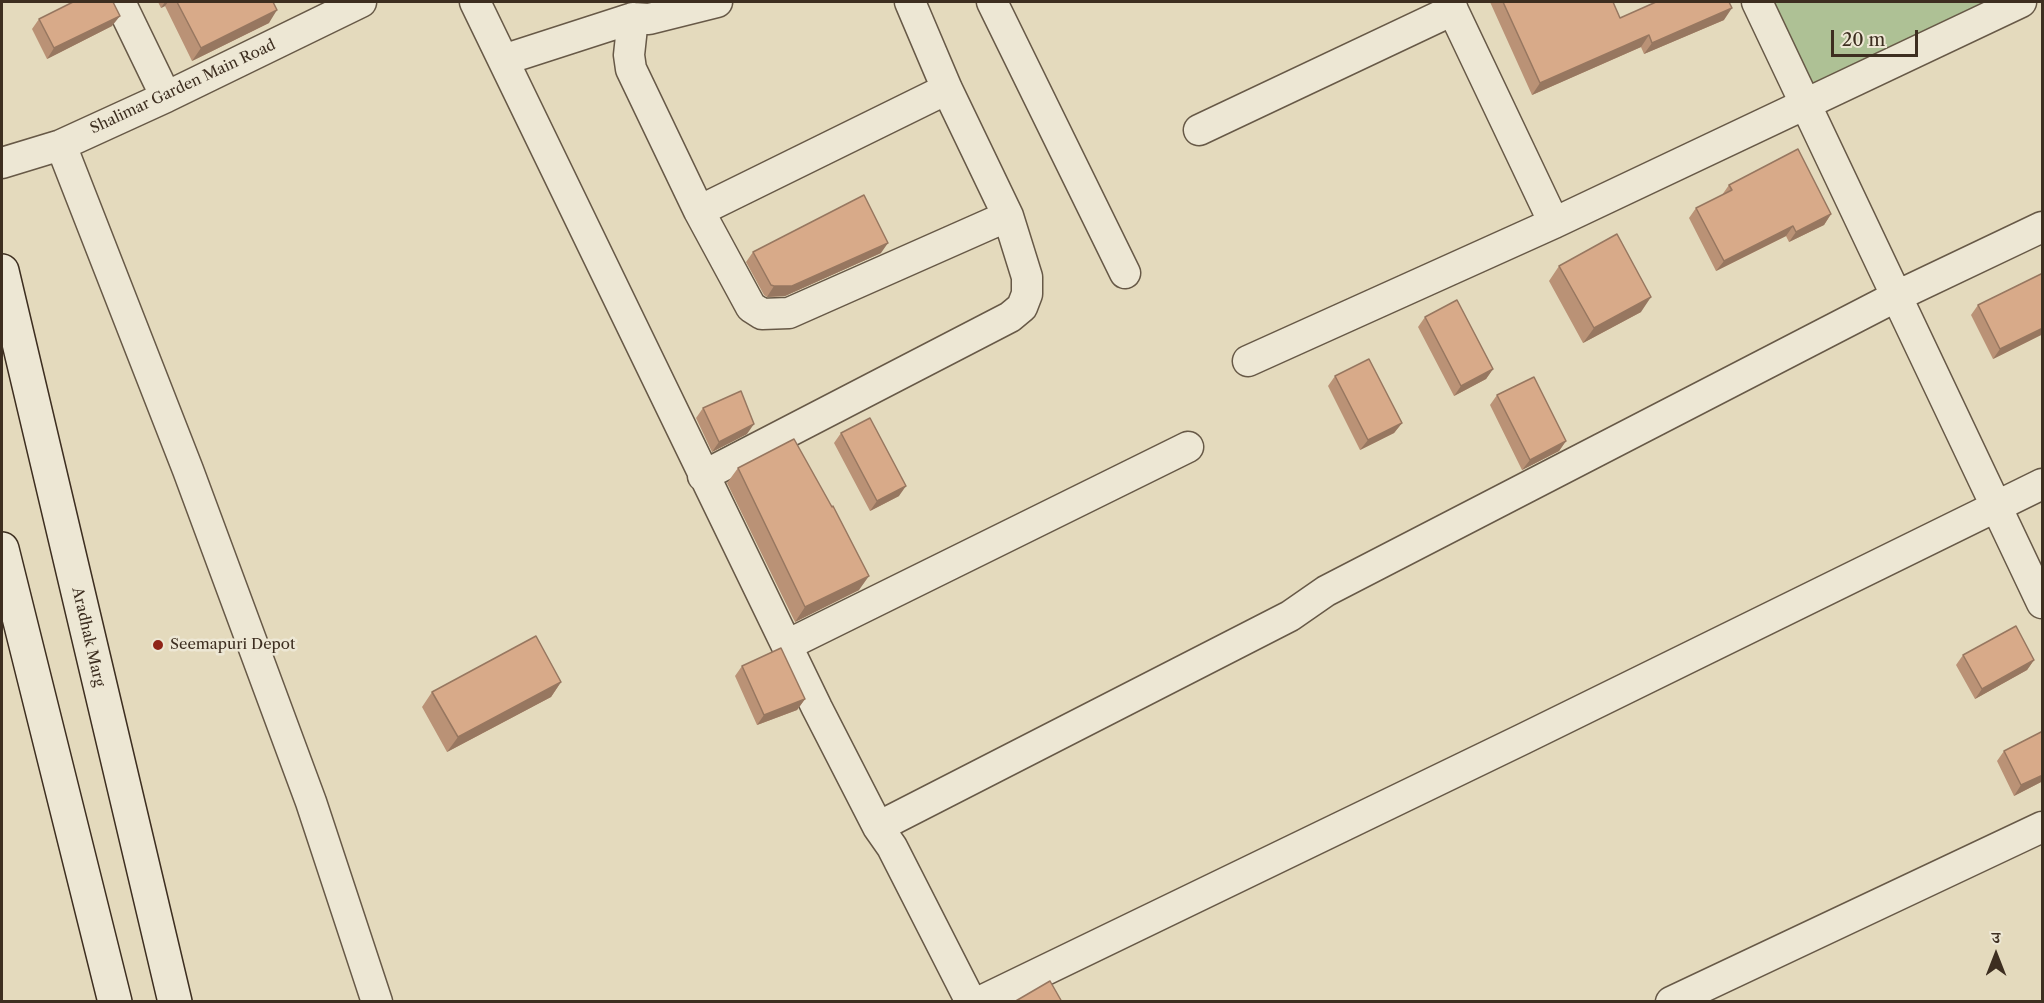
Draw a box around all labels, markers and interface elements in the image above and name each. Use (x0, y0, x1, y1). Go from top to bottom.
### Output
scale bar (1834, 18, 1921, 56)
text: 20 m (1842, 29, 1885, 51)
street label: Shalimar Garden Main Road (87, 36, 279, 138)
street label: Aradhak Marg (68, 586, 108, 688)
place label: Seemapuri Depot (170, 636, 295, 654)
marker: Seemapuri Depot (151, 638, 165, 652)
north arrow (1966, 925, 2026, 985)
text: उ (1992, 927, 2000, 947)

